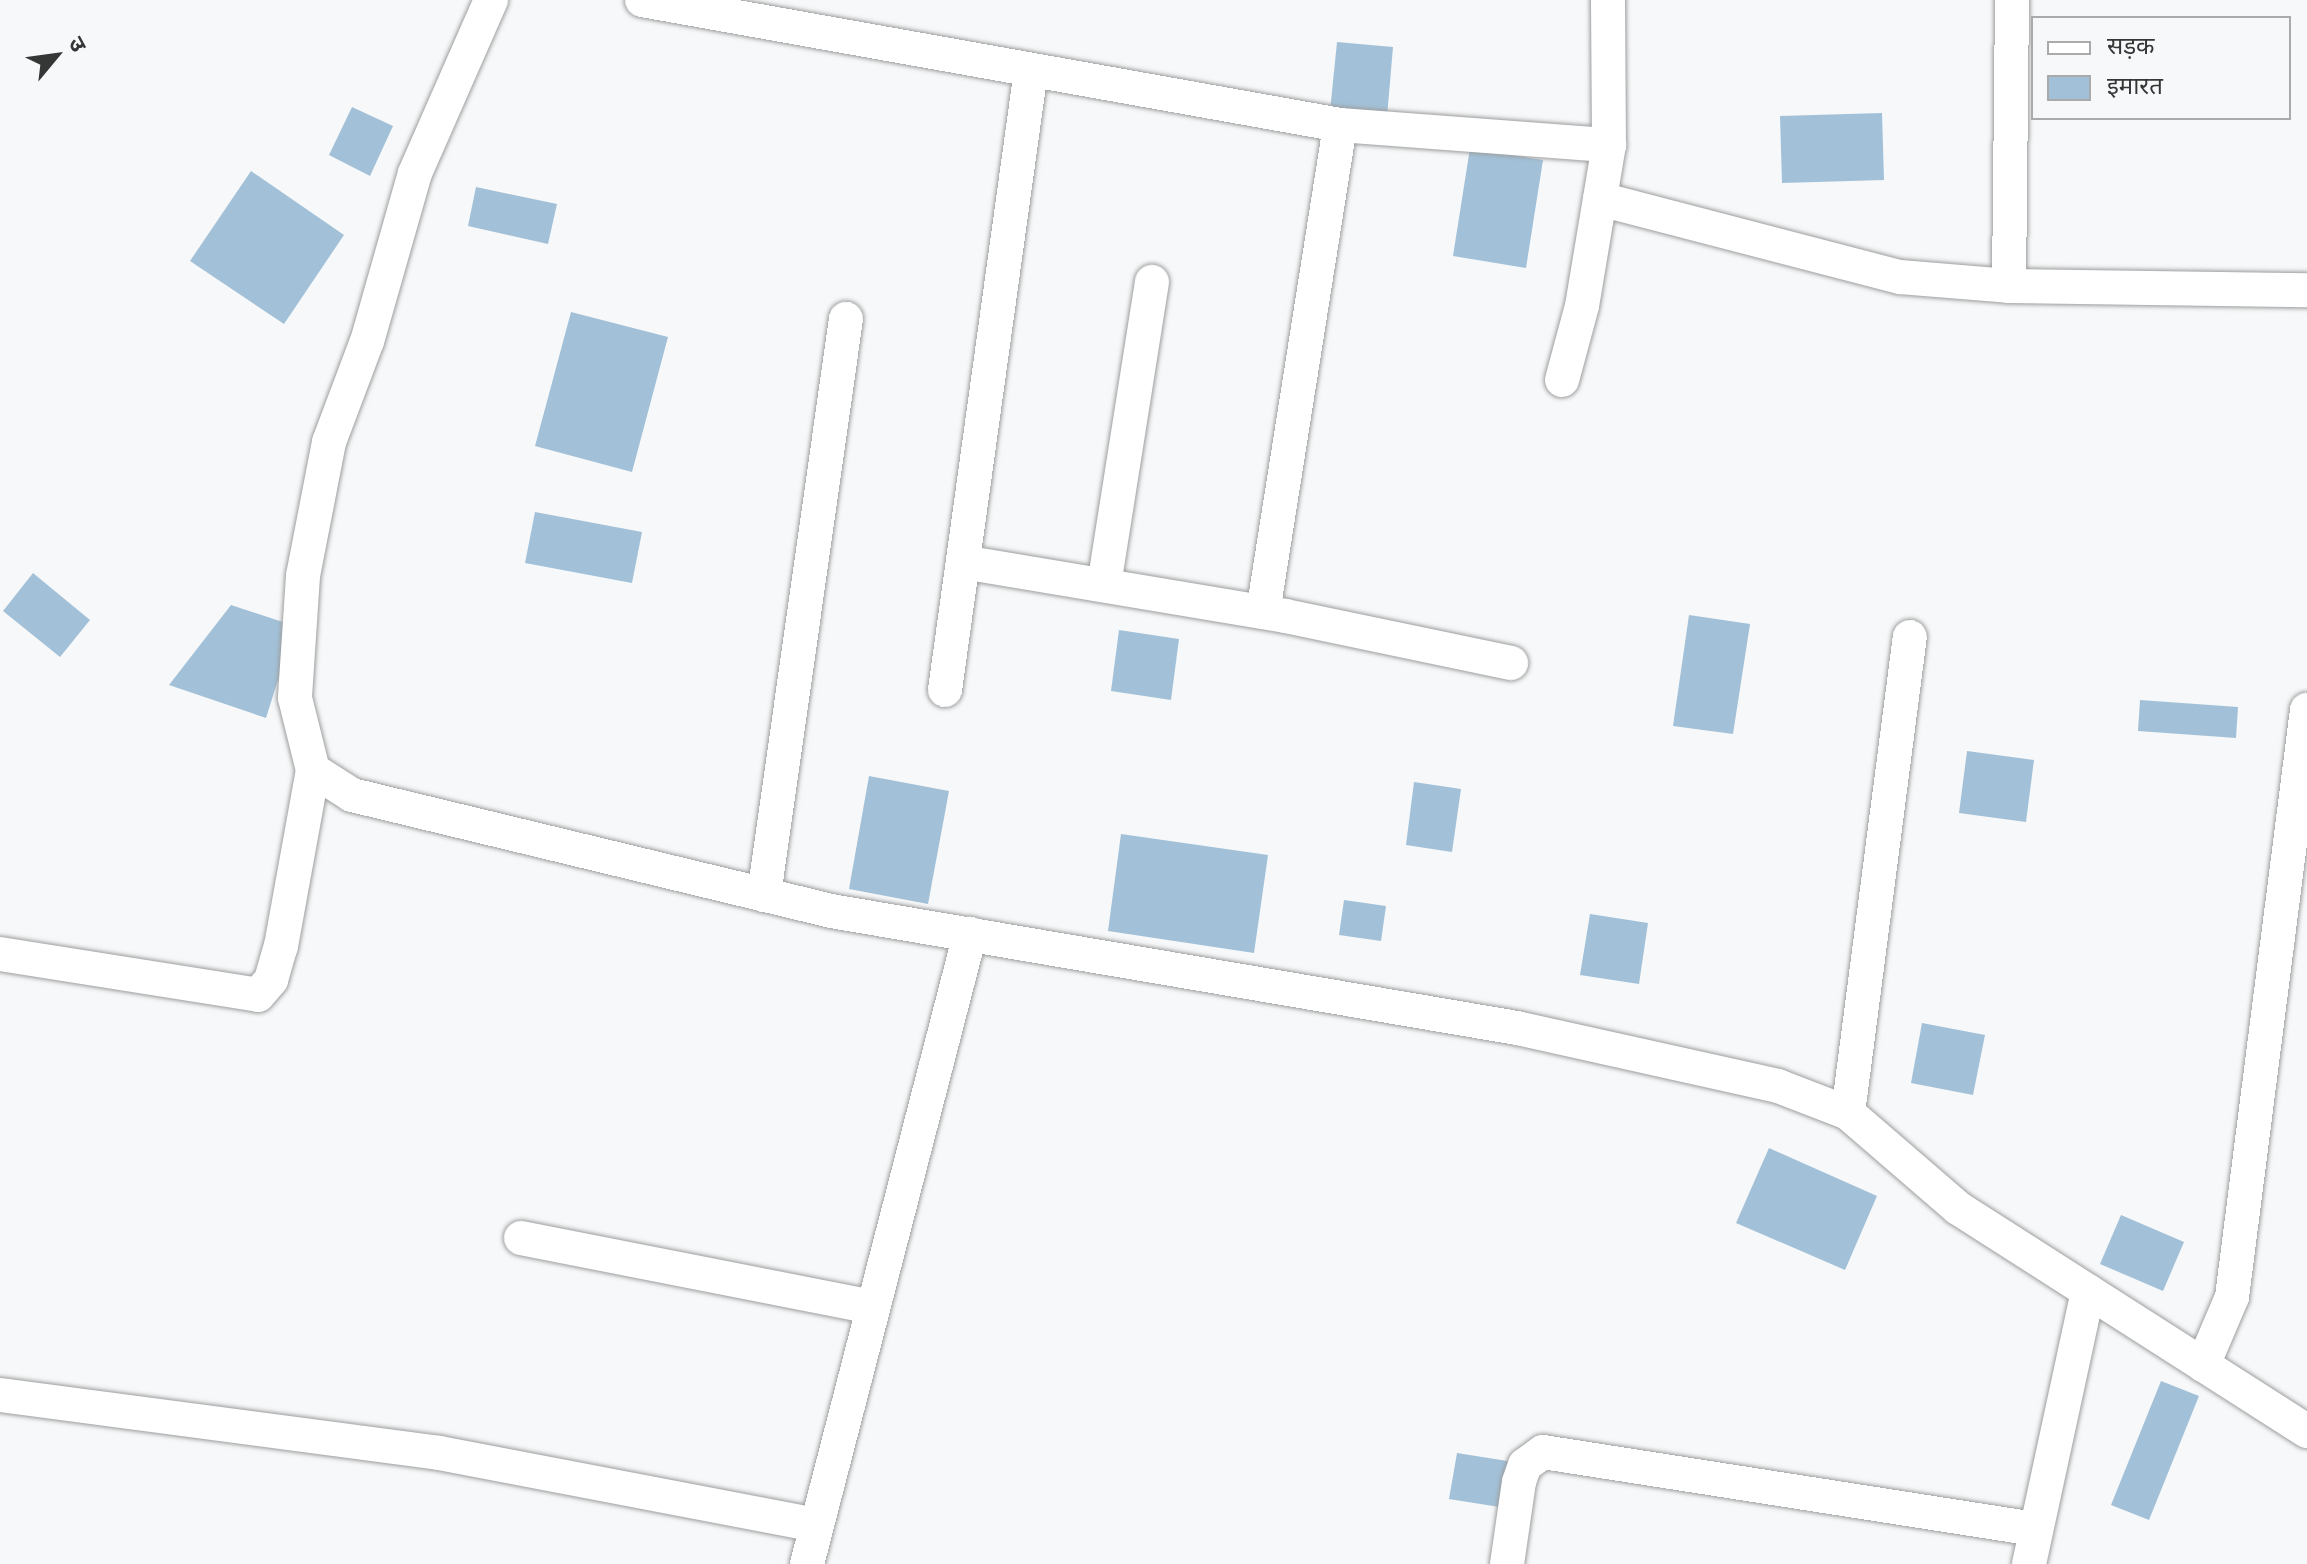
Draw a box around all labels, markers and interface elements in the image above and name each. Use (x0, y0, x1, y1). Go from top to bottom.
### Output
north arrow (16, 16, 96, 96)
legend (2031, 16, 2291, 120)
text: उ (63, 32, 91, 56)
text: सड़क (2107, 32, 2155, 60)
text: इमारत (2107, 72, 2163, 100)

